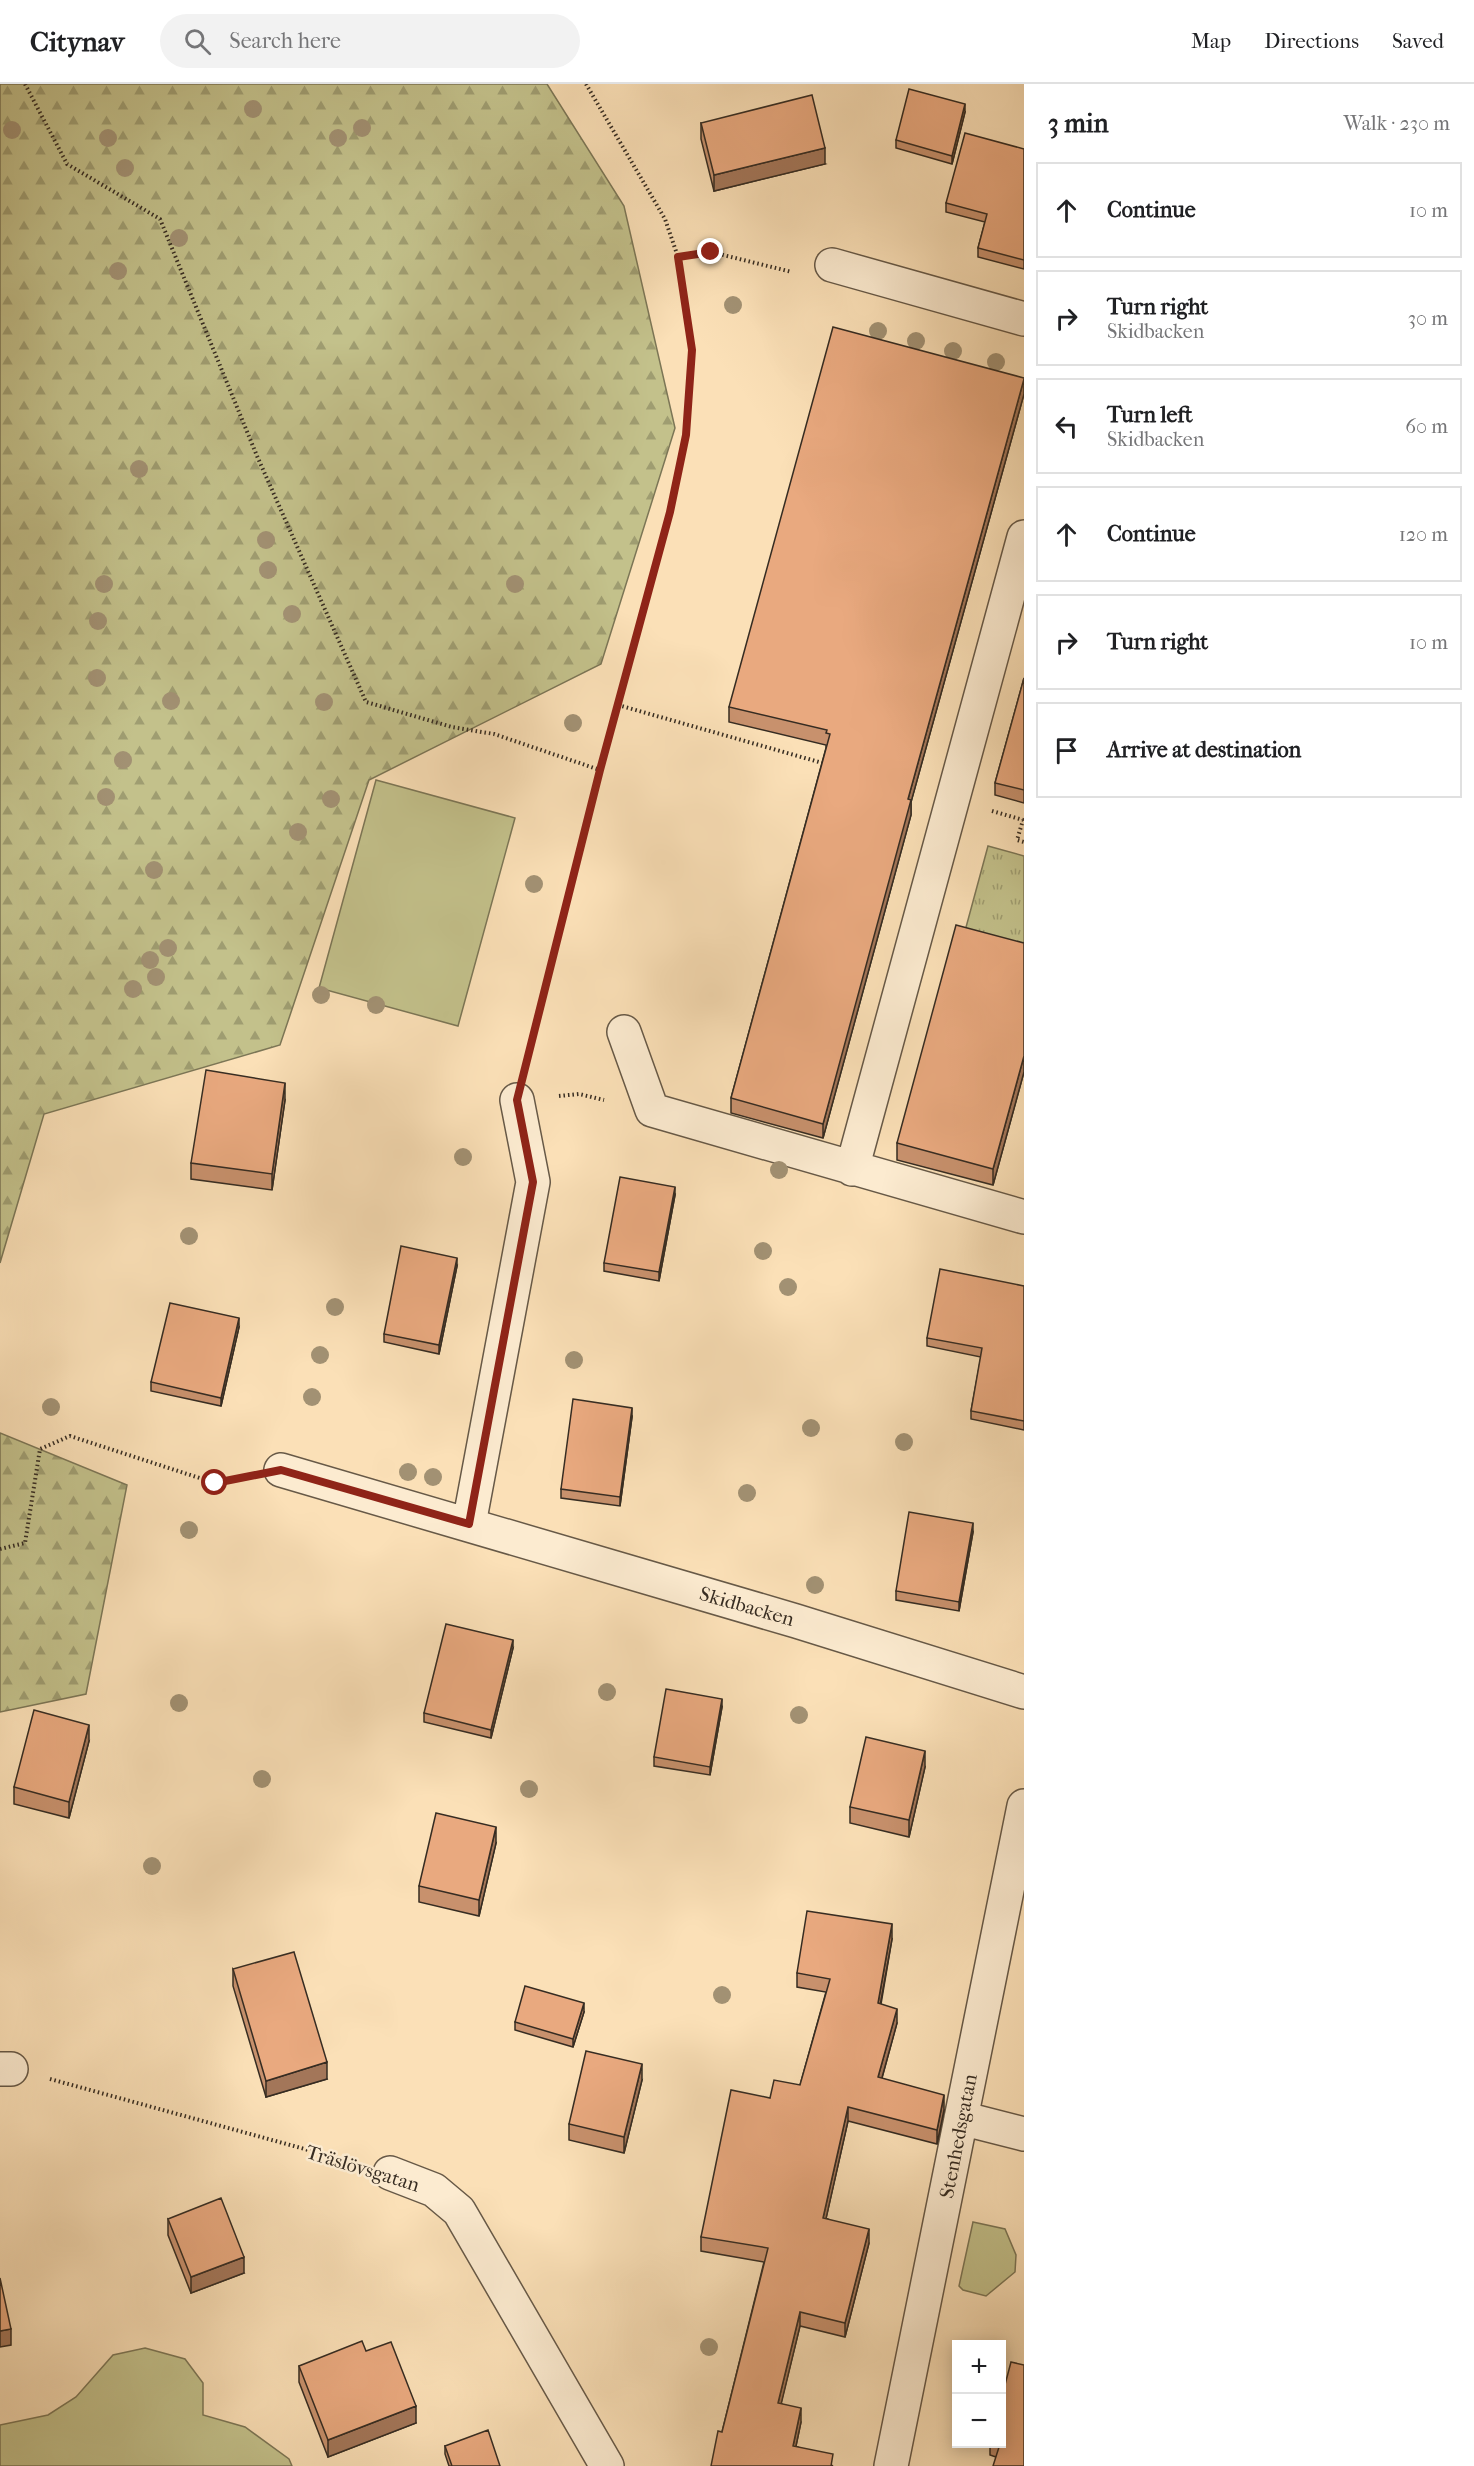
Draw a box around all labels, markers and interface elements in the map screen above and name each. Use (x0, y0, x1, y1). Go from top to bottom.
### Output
search box (160, 14, 580, 68)
text: Citynav (30, 25, 124, 58)
icon: search (181, 25, 214, 58)
text: Search here (229, 28, 341, 54)
text: Map (1191, 29, 1231, 53)
text: Directions (1264, 29, 1359, 53)
text: Saved (1392, 29, 1444, 53)
text: 3 min (1048, 108, 1109, 139)
text: Walk · 230 m (1344, 112, 1450, 135)
icon: ahead (1050, 194, 1083, 227)
text: Continue (1107, 197, 1196, 223)
text: 10 m (1409, 199, 1448, 222)
route end (697, 238, 723, 264)
text: Turn right (1107, 294, 1208, 320)
icon: right (1050, 302, 1083, 335)
text: 30 m (1408, 307, 1448, 330)
text: Skidbacken (1107, 320, 1204, 343)
text: Turn left (1107, 402, 1193, 428)
icon: left (1050, 410, 1083, 443)
text: 60 m (1405, 415, 1448, 438)
text: Skidbacken (1107, 428, 1204, 451)
icon: ahead (1050, 518, 1083, 551)
text: Continue (1107, 521, 1196, 547)
text: 120 m (1399, 523, 1448, 546)
icon: right (1050, 626, 1083, 659)
text: Turn right (1107, 629, 1208, 655)
text: 10 m (1409, 631, 1448, 654)
icon: arrive (1050, 734, 1083, 767)
text: Arrive at destination (1107, 737, 1301, 763)
route start (201, 1469, 227, 1495)
street label: Skidbacken (697, 1582, 797, 1631)
street label: Stenhedsgatan (935, 2072, 982, 2200)
street label: Träslövsgatan (303, 2140, 423, 2197)
map controls (952, 2340, 1006, 2448)
button: + (952, 2340, 1006, 2394)
button: − (952, 2394, 1006, 2448)

